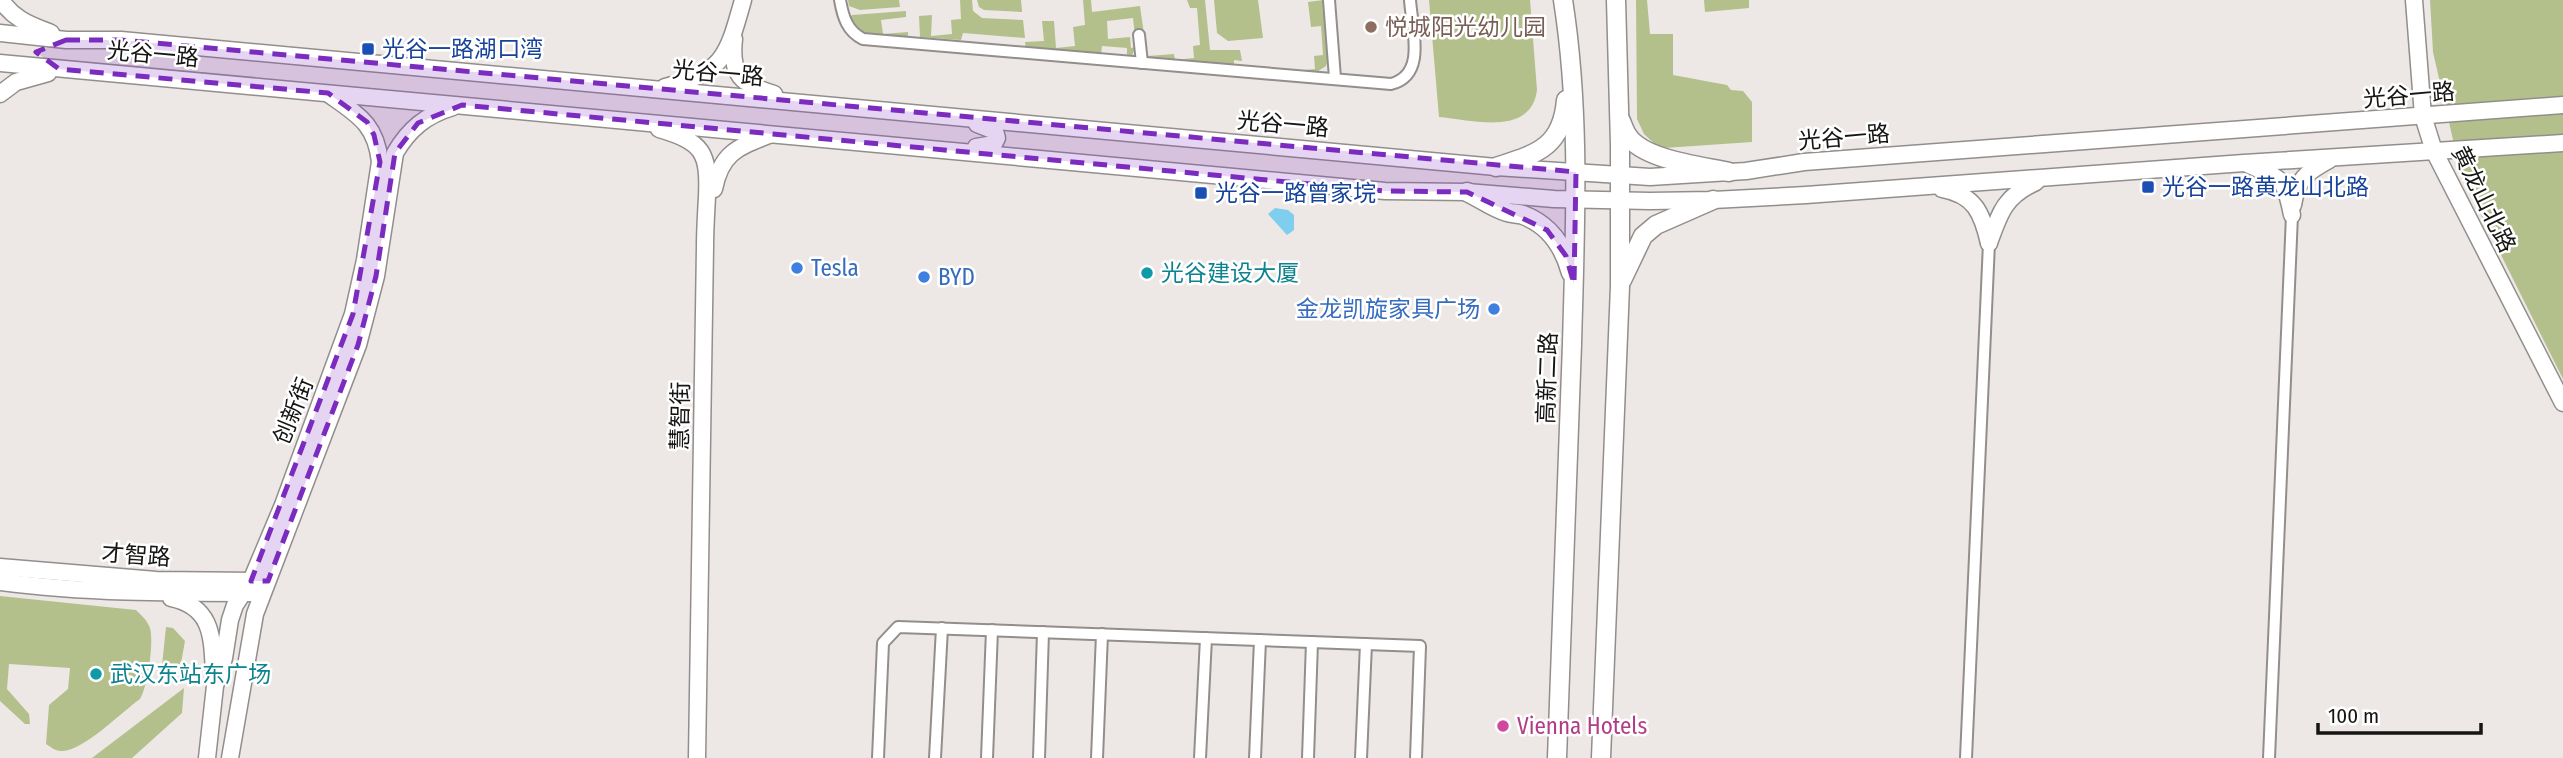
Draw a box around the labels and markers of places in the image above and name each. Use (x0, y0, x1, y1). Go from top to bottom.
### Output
place label: 悦城阳光幼儿园 (1385, 13, 1546, 41)
marker: 悦城阳光幼儿园 (1363, 19, 1379, 35)
place label: 光谷一路湖口湾 (382, 35, 543, 63)
marker: 光谷一路湖口湾 (360, 41, 376, 57)
place label: 光谷一路黄龙山北路 (2162, 173, 2369, 201)
place label: 光谷一路曾家垸 (1215, 179, 1376, 207)
marker: 光谷一路黄龙山北路 (2140, 179, 2156, 195)
marker: 光谷一路曾家垸 (1193, 185, 1209, 201)
place label: Tesla (811, 254, 859, 282)
place label: 光谷建设大厦 (1161, 259, 1299, 287)
marker: Tesla (789, 260, 805, 276)
place label: BYD (938, 263, 975, 291)
marker: 光谷建设大厦 (1139, 265, 1155, 281)
marker: BYD (916, 269, 932, 285)
place label: 金龙凯旋家具广场 (1296, 295, 1480, 323)
marker: 金龙凯旋家具广场 (1486, 301, 1502, 317)
place label: 武汉东站东广场 (110, 660, 271, 688)
marker: 武汉东站东广场 (88, 666, 104, 682)
place label: Vienna Hotels (1517, 712, 1647, 740)
marker: Vienna Hotels (1495, 718, 1511, 734)

